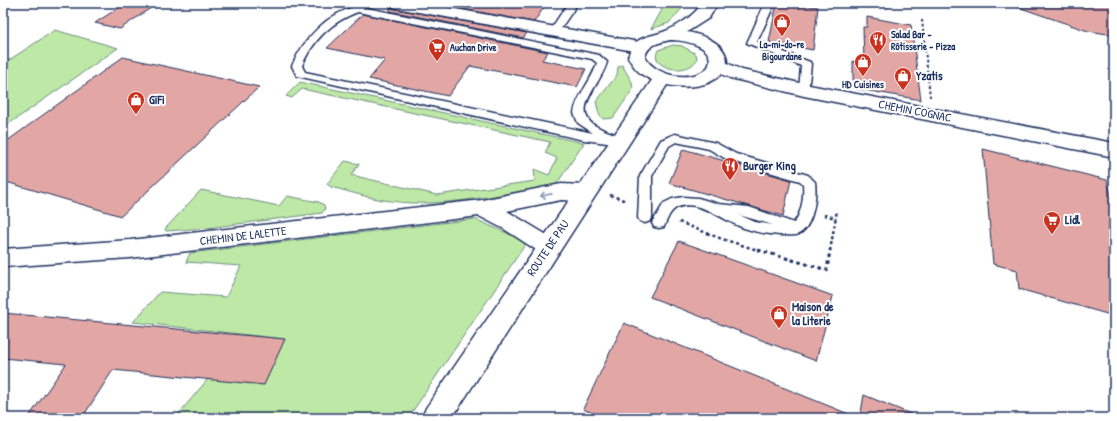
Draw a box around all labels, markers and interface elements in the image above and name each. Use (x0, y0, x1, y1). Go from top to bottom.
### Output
shop icon: La-mi-do-re Bigourdane (772, 12, 792, 37)
place label: Salad Bar - Rôtisserie - Pizza (891, 28, 955, 53)
restaurant icon: Salad Bar - Rôtisserie - Pizza (868, 30, 888, 55)
supermarket icon: Auchan Drive (427, 37, 447, 62)
place label: La-mi-do-re Bigourdane (760, 38, 804, 64)
place label: Auchan Drive (450, 41, 497, 54)
shop icon: HD Cuisines (853, 52, 873, 77)
shop icon: Yzatis (893, 66, 913, 91)
place label: Yzatis (915, 67, 943, 84)
place label: HD Cuisines (842, 78, 884, 91)
shop icon: GiFi (126, 90, 146, 115)
place label: GiFi (149, 91, 165, 108)
street label: CHEMIN COGNAC (877, 95, 954, 126)
restaurant icon: Burger King (720, 156, 740, 181)
place label: Burger King (743, 157, 796, 175)
one-way arrow (540, 192, 553, 200)
supermarket icon: Lidl (1042, 210, 1062, 235)
place label: Lidl (1065, 211, 1081, 228)
street label: ROUTE DE PAU (523, 216, 573, 279)
street label: CHEMIN DE LALETTE (199, 222, 288, 249)
place label: Maison de la Literie (792, 298, 834, 329)
shop icon: Maison de la Literie (769, 304, 789, 329)

